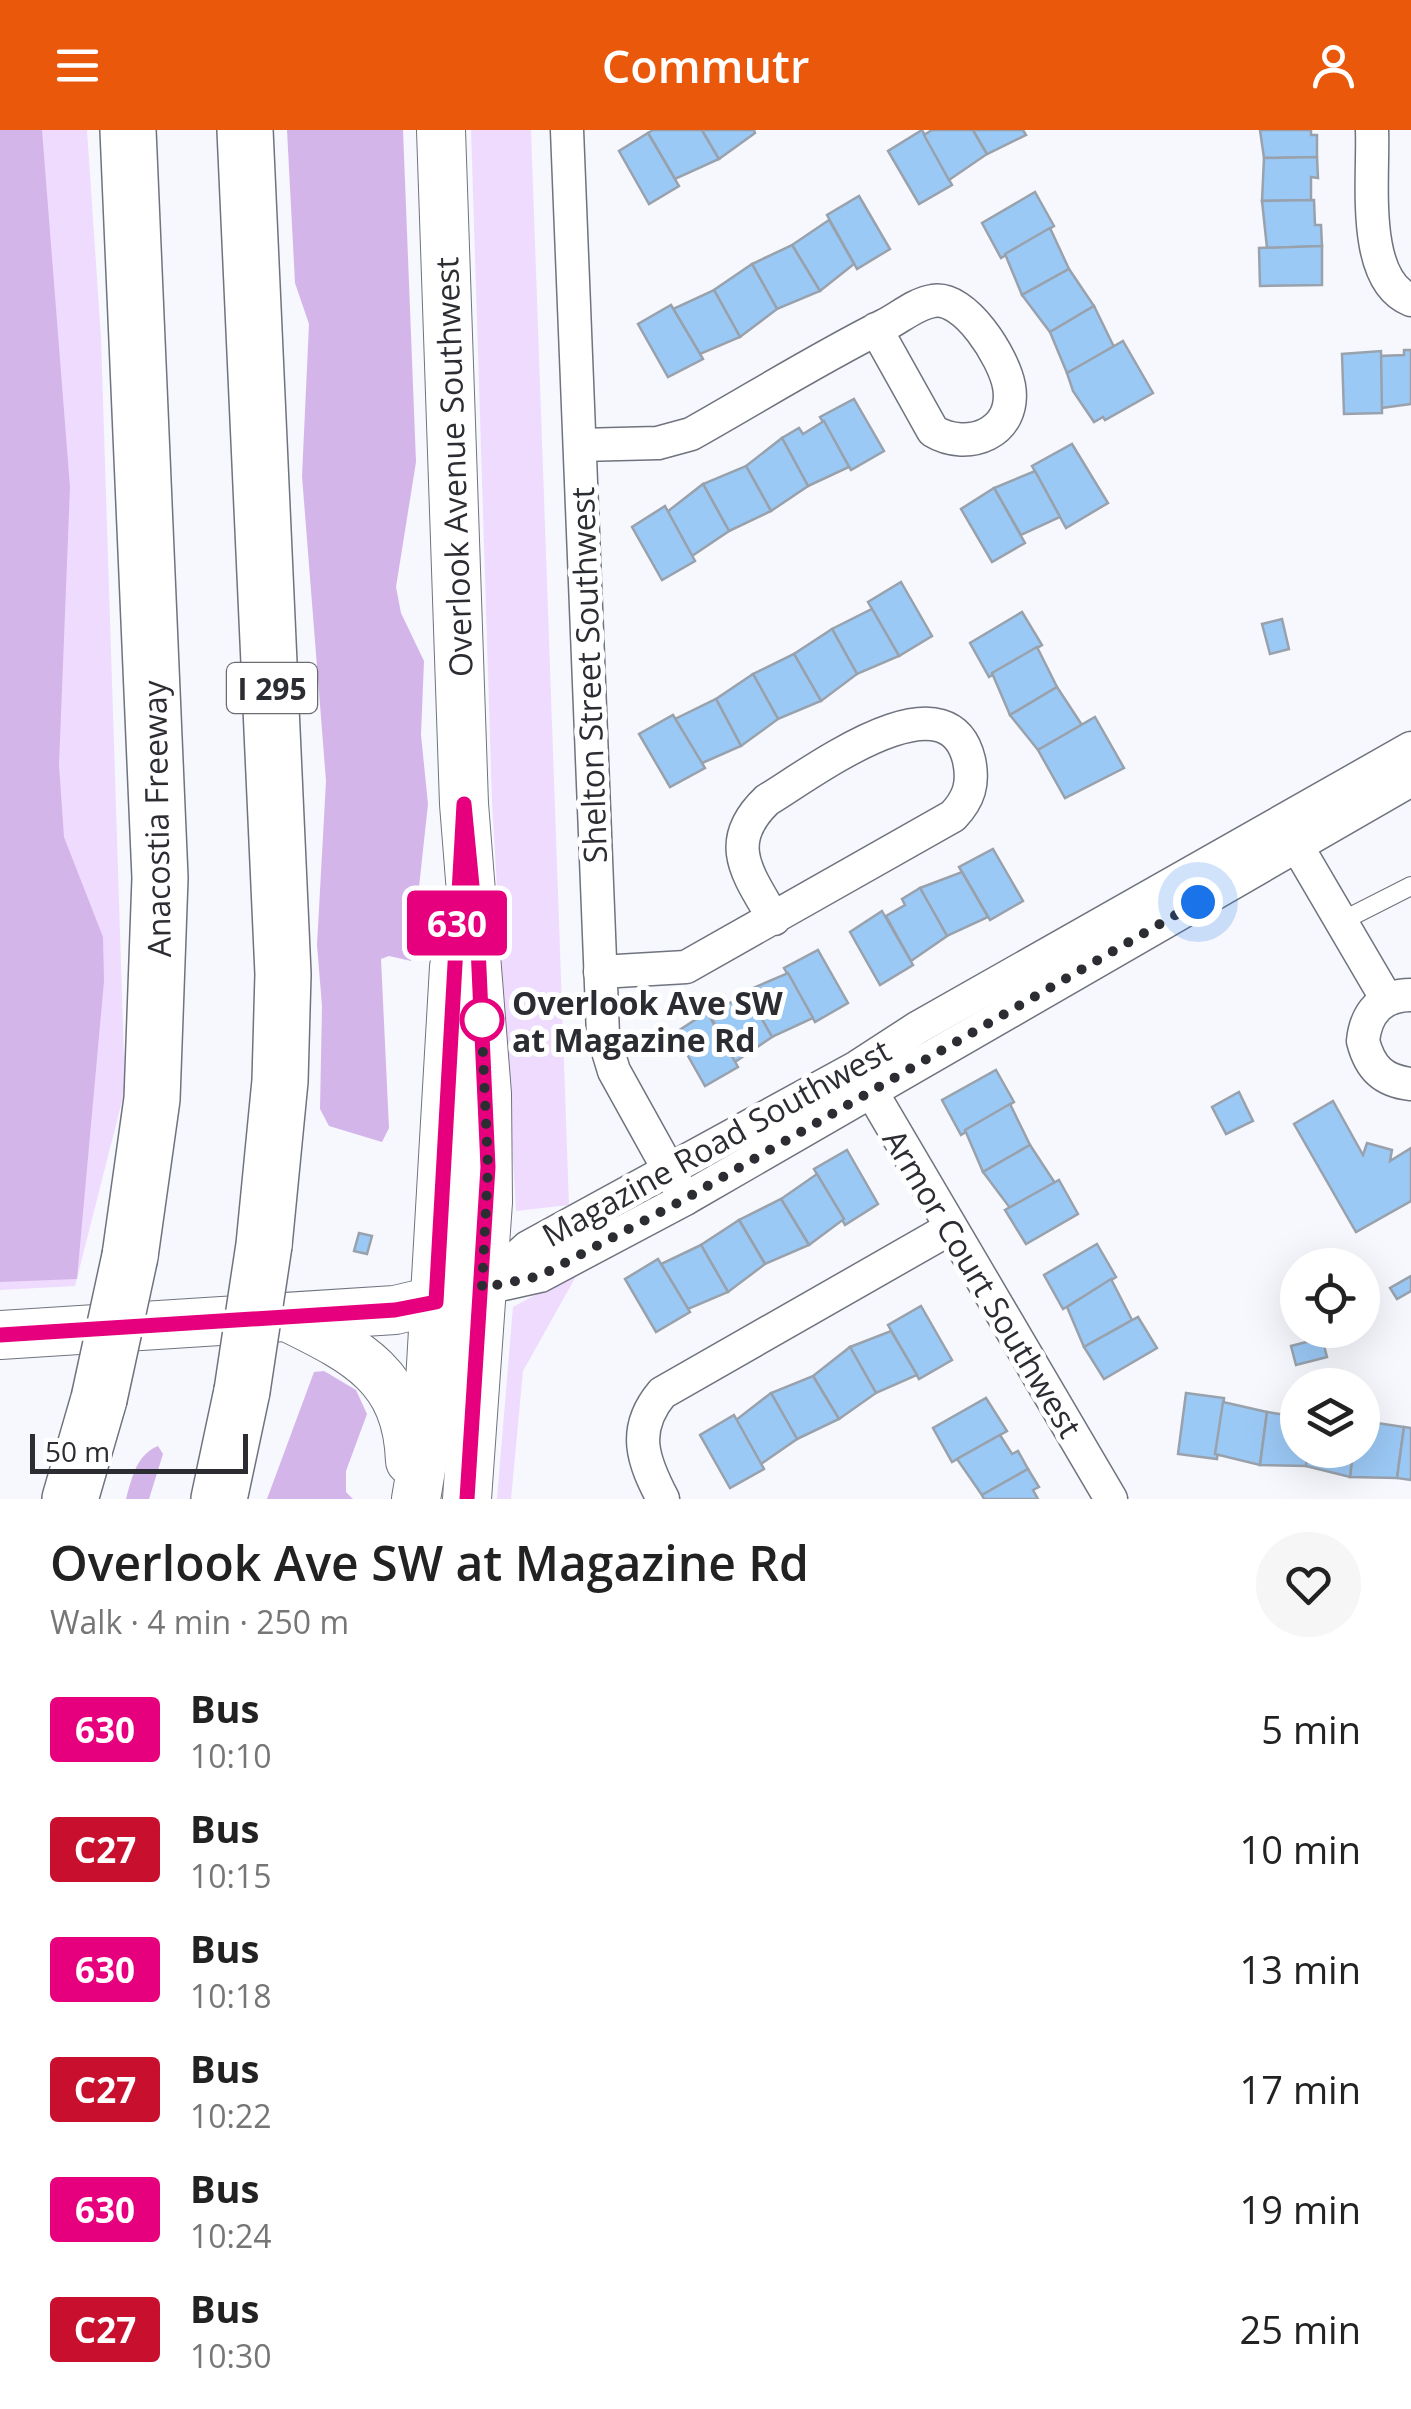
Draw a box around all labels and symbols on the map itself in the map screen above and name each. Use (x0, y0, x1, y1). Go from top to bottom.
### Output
street label: Overlook Avenue Southwest (424, 256, 482, 678)
street label: Shelton Street Southwest (560, 486, 616, 864)
road number: I 295 (227, 663, 317, 713)
street label: Anacostia Freeway (132, 679, 180, 958)
your location (1173, 877, 1223, 927)
line badge: 630 (400, 890, 514, 956)
place label: Overlook Ave SW at Magazine Rd (512, 981, 783, 1061)
marker: Overlook Ave SW at Magazine Rd (461, 999, 503, 1041)
street label: Magazine Road Southwest (534, 1028, 898, 1256)
street label: Armor Court Southwest (874, 1121, 1092, 1445)
scale bar (30, 1429, 248, 1474)

